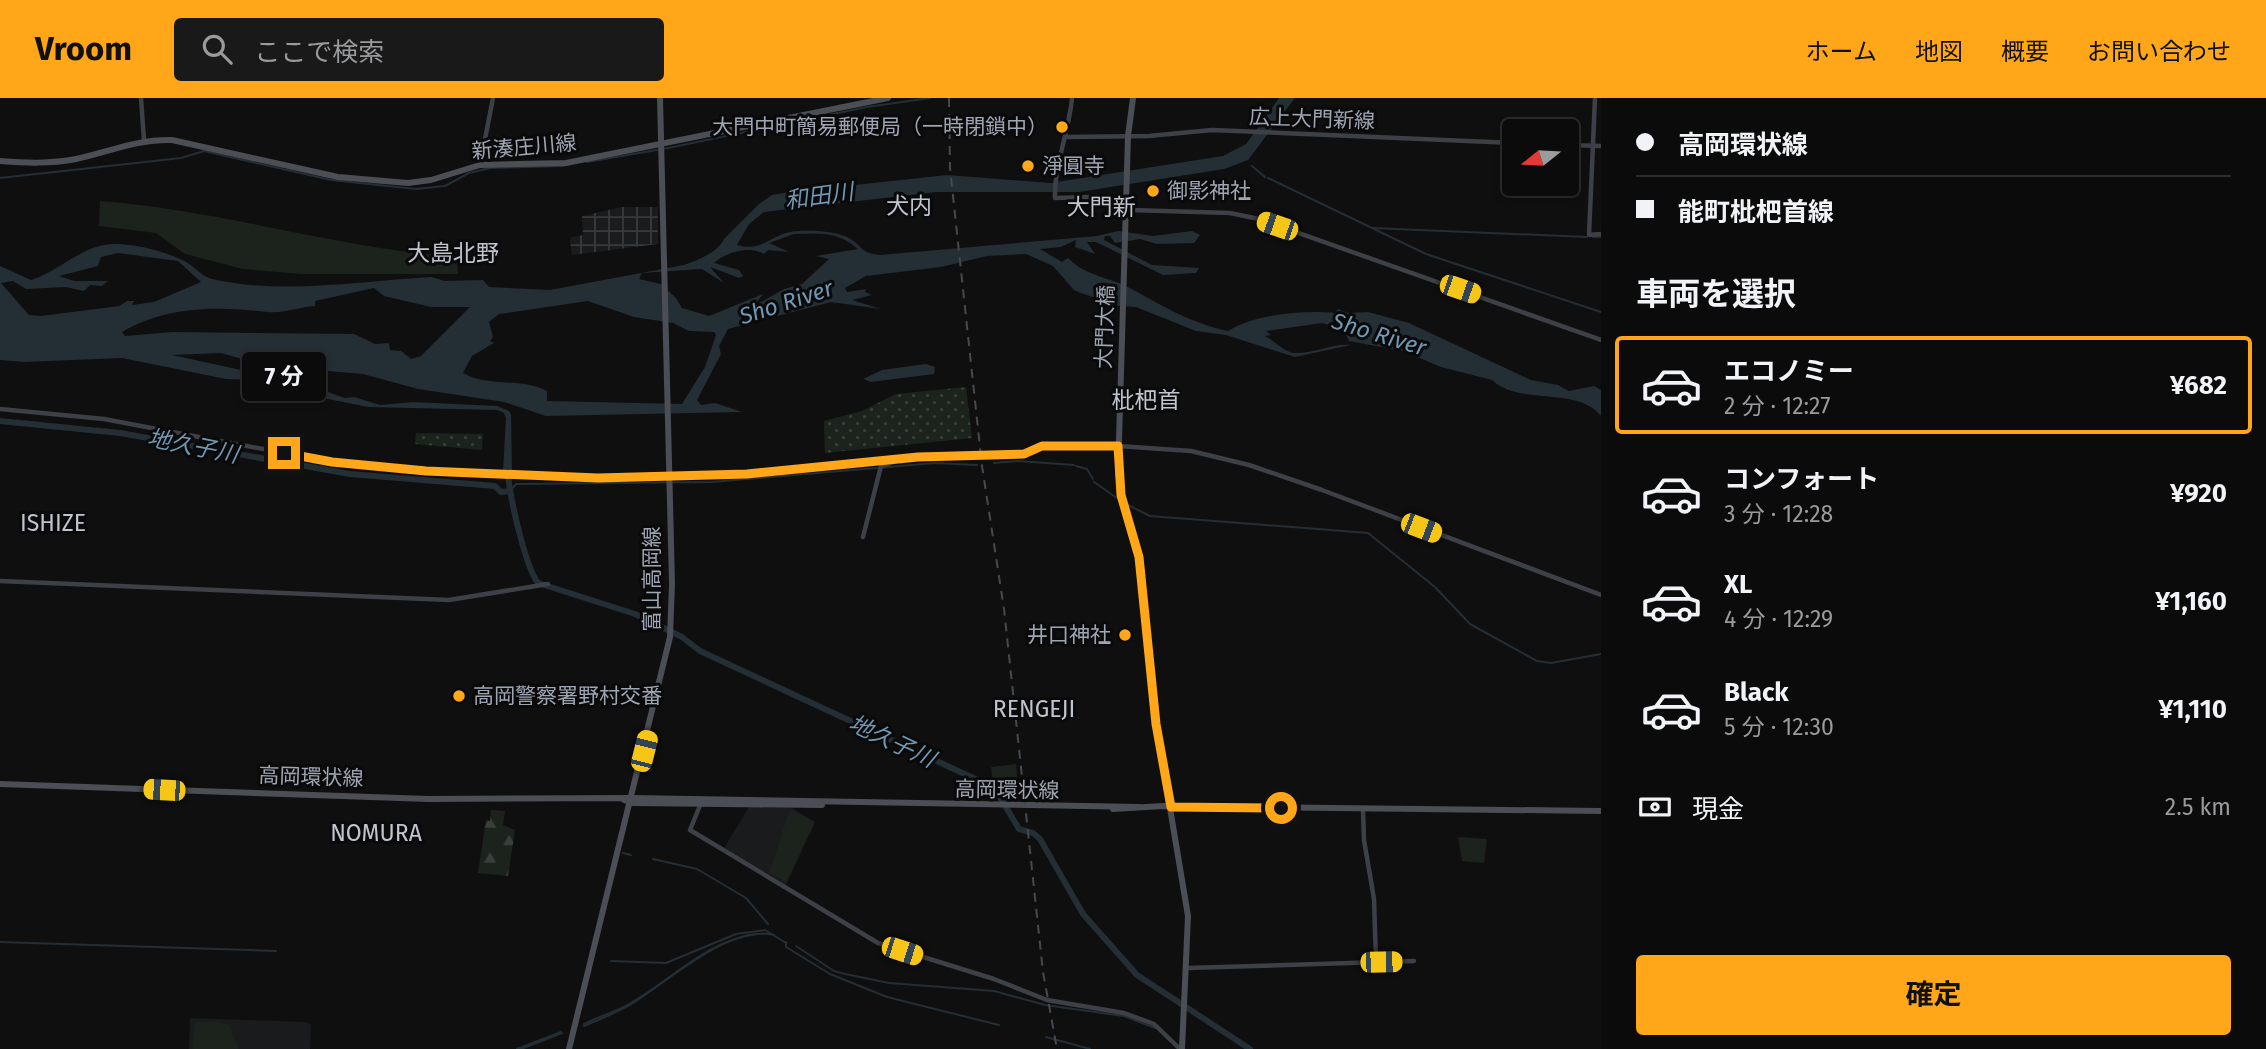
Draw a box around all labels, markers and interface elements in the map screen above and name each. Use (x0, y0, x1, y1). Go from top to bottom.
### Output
search box (174, 18, 664, 81)
text: Vroom (35, 29, 132, 69)
icon: search (198, 30, 236, 68)
text: ここで検索 (254, 37, 384, 68)
text: ホーム (1806, 38, 1877, 66)
text: 地図 (1915, 38, 1963, 66)
text: 概要 (2001, 38, 2049, 66)
text: お問い合わせ (2087, 38, 2231, 66)
street label: 広上大門新線 (1249, 104, 1375, 134)
place label: 大門中町簡易郵便局（一時閉鎖中） (712, 114, 1048, 140)
marker: 大門中町簡易郵便局（一時閉鎖中） (1054, 119, 1070, 135)
north arrow (1502, 119, 1578, 196)
map controls (1502, 119, 1579, 196)
street label: 新湊庄川線 (471, 129, 577, 165)
text: 高岡環状線 (1678, 130, 1808, 161)
place label: 淨圓寺 (1042, 153, 1105, 179)
marker: 淨圓寺 (1020, 158, 1036, 174)
water label: 和田川 (783, 177, 858, 215)
place label: 御影神社 (1167, 178, 1251, 204)
marker: 御影神社 (1145, 183, 1161, 199)
district label: 犬内 (886, 192, 932, 220)
district label: 大門新 (1067, 193, 1136, 221)
text: 能町枇杷首線 (1678, 197, 1834, 228)
car (1254, 209, 1301, 243)
district label: 大島北野 (407, 239, 499, 267)
car (1437, 272, 1484, 306)
water label: Sho River (735, 273, 838, 331)
text: 車両を選択 (1636, 275, 1796, 313)
street label: 大門大橋 (1091, 285, 1119, 369)
water label: Sho River (1328, 306, 1431, 362)
callout: 7 分 (242, 352, 326, 400)
icon: car (1640, 354, 1703, 417)
text: エコノミー (1724, 356, 1854, 387)
text: 7 分 (264, 362, 304, 390)
text: ¥682 (2170, 370, 2227, 401)
district label: 枇杷首 (1112, 386, 1181, 414)
text: 2 分 · 12:27 (1724, 392, 1830, 420)
water label: 地久子川 (145, 423, 244, 469)
route end (268, 437, 300, 469)
icon: car (1640, 462, 1703, 525)
text: コンフォート (1724, 464, 1879, 495)
text: ¥920 (2170, 478, 2227, 509)
text: 3 分 · 12:28 (1724, 500, 1833, 528)
district label: ISHIZE (20, 509, 86, 537)
car (1398, 511, 1445, 545)
street label: 富山高岡線 (639, 527, 665, 632)
text: XL (1724, 569, 1752, 600)
icon: car (1640, 570, 1703, 633)
text: ¥1,160 (2155, 586, 2227, 617)
text: 4 分 · 12:29 (1724, 605, 1833, 633)
place label: 井口神社 (1027, 622, 1111, 648)
marker: 井口神社 (1117, 627, 1133, 643)
text: Black (1724, 677, 1789, 708)
icon: car (1640, 678, 1703, 741)
place label: 高岡警察署野村交番 (473, 683, 662, 709)
marker: 高岡警察署野村交番 (451, 688, 467, 704)
text: ¥1,110 (2158, 694, 2227, 725)
district label: RENGEJI (993, 695, 1075, 723)
water label: 地久子川 (844, 709, 942, 774)
text: 5 分 · 12:30 (1724, 713, 1834, 741)
car (629, 728, 660, 774)
street label: 高岡環状線 (258, 762, 364, 792)
street label: 高岡環状線 (954, 776, 1060, 804)
car (143, 778, 186, 802)
icon: cash (1636, 788, 1674, 826)
route start (1265, 792, 1297, 824)
text: 2.5 km (2165, 793, 2231, 821)
text: 現金 (1692, 794, 1744, 825)
district label: NOMURA (330, 819, 423, 847)
car (879, 935, 926, 967)
car (1360, 951, 1403, 973)
button: 確定 (1636, 955, 2231, 1035)

